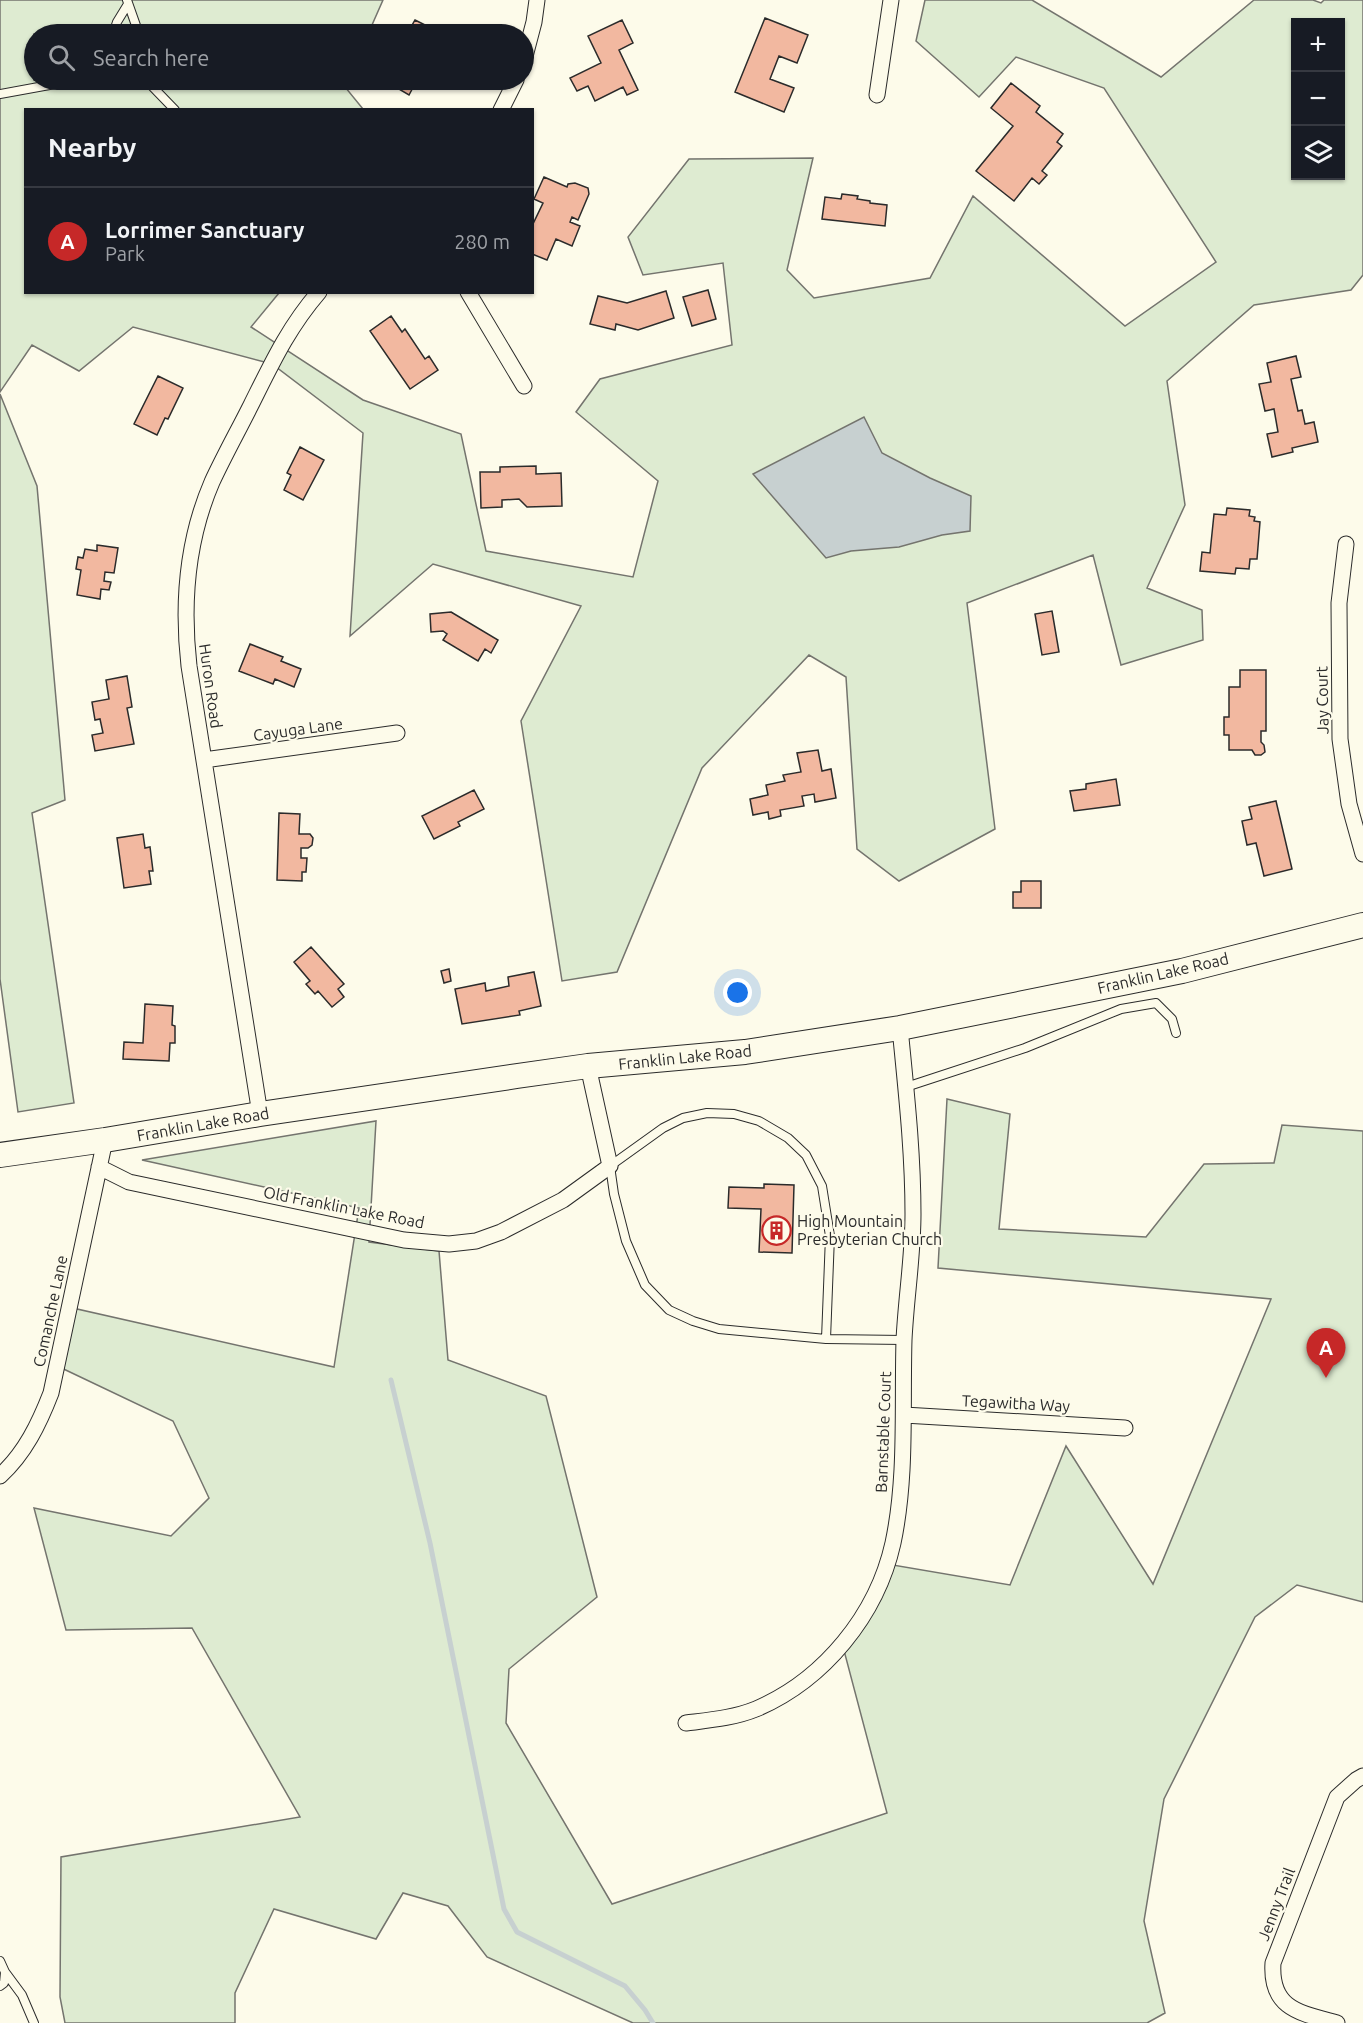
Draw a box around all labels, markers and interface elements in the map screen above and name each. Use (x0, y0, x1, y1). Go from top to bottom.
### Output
map controls (1291, 18, 1345, 180)
button: + (1291, 18, 1345, 72)
search box (24, 24, 534, 90)
icon: search (45, 41, 78, 74)
text: Search here (93, 45, 209, 70)
button: − (1291, 72, 1345, 126)
button: layers (1291, 126, 1345, 180)
text: Nearby (48, 133, 136, 162)
text: Lorrimer Sanctuary (105, 217, 304, 242)
text: A (60, 230, 75, 253)
text: 280 m (454, 230, 510, 253)
text: Park (105, 242, 145, 265)
street label: Huron Road (196, 642, 226, 730)
street label: Jay Court (1312, 665, 1332, 734)
street label: Cayuga Lane (252, 714, 344, 744)
street label: Franklin Lake Road (1096, 949, 1230, 997)
your location (723, 978, 752, 1007)
street label: Franklin Lake Road (617, 1041, 753, 1073)
street label: Franklin Lake Road (135, 1103, 271, 1145)
street label: Old Franklin Lake Road (262, 1183, 426, 1231)
place label: High Mountain Presbyterian Church (797, 1212, 942, 1248)
building icon: High Mountain Presbyterian Church (760, 1214, 792, 1246)
street label: Comanche Lane (29, 1253, 71, 1369)
pin: A (1306, 1328, 1346, 1378)
street label: Barnstable Court (872, 1370, 894, 1493)
street label: Tegawitha Way (961, 1391, 1071, 1415)
street label: Jenny Trail (1254, 1865, 1298, 1943)

